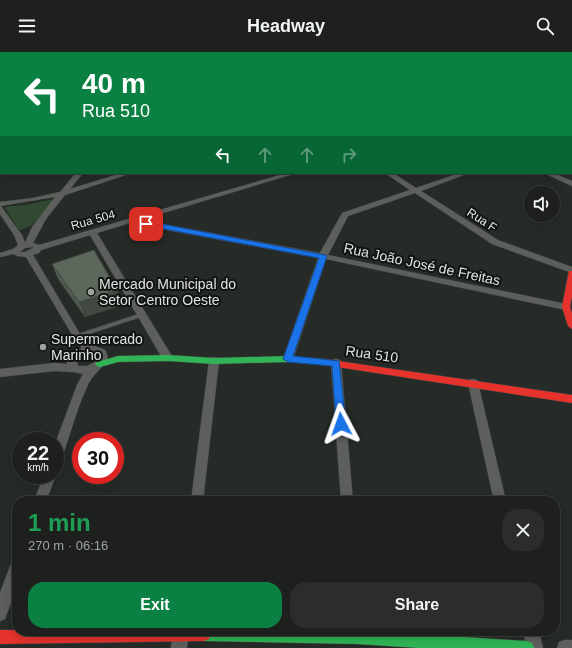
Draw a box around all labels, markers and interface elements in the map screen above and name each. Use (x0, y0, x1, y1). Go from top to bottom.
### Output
icon: menu (16, 15, 38, 37)
icon: search (534, 15, 556, 37)
text: Headway (247, 16, 325, 36)
icon: left (16, 68, 68, 120)
text: 40 m (82, 68, 146, 99)
text: Rua 510 (82, 101, 150, 121)
icon: left (212, 144, 234, 166)
icon: ahead (254, 144, 276, 166)
icon: ahead (296, 144, 318, 166)
icon: right (338, 144, 360, 166)
map controls (524, 186, 560, 222)
button: sound (524, 186, 560, 222)
street label: Rua F (464, 205, 500, 235)
street label: Rua 504 (69, 207, 117, 233)
pin (129, 207, 163, 241)
icon: arrive (135, 213, 157, 235)
street label: Rua João José de Freitas (342, 240, 502, 288)
place label: Mercado Municipal do Setor Centro Oeste (99, 276, 236, 308)
marker: Mercado Municipal do Setor Centro Oeste (86, 287, 96, 297)
place label: Supermercado Marinho (51, 331, 143, 363)
marker: Supermercado Marinho (38, 342, 48, 352)
street label: Rua 510 (345, 342, 400, 366)
position arrow (320, 403, 362, 445)
speed limit sign: 30 (72, 432, 124, 484)
text: 22 (27, 442, 49, 464)
text: km/h (27, 462, 49, 473)
text: 1 min (28, 509, 91, 536)
button: close (502, 509, 544, 551)
text: 270 m · 06:16 (28, 538, 108, 553)
button: Exit (28, 582, 282, 628)
button: Share (290, 582, 544, 628)

